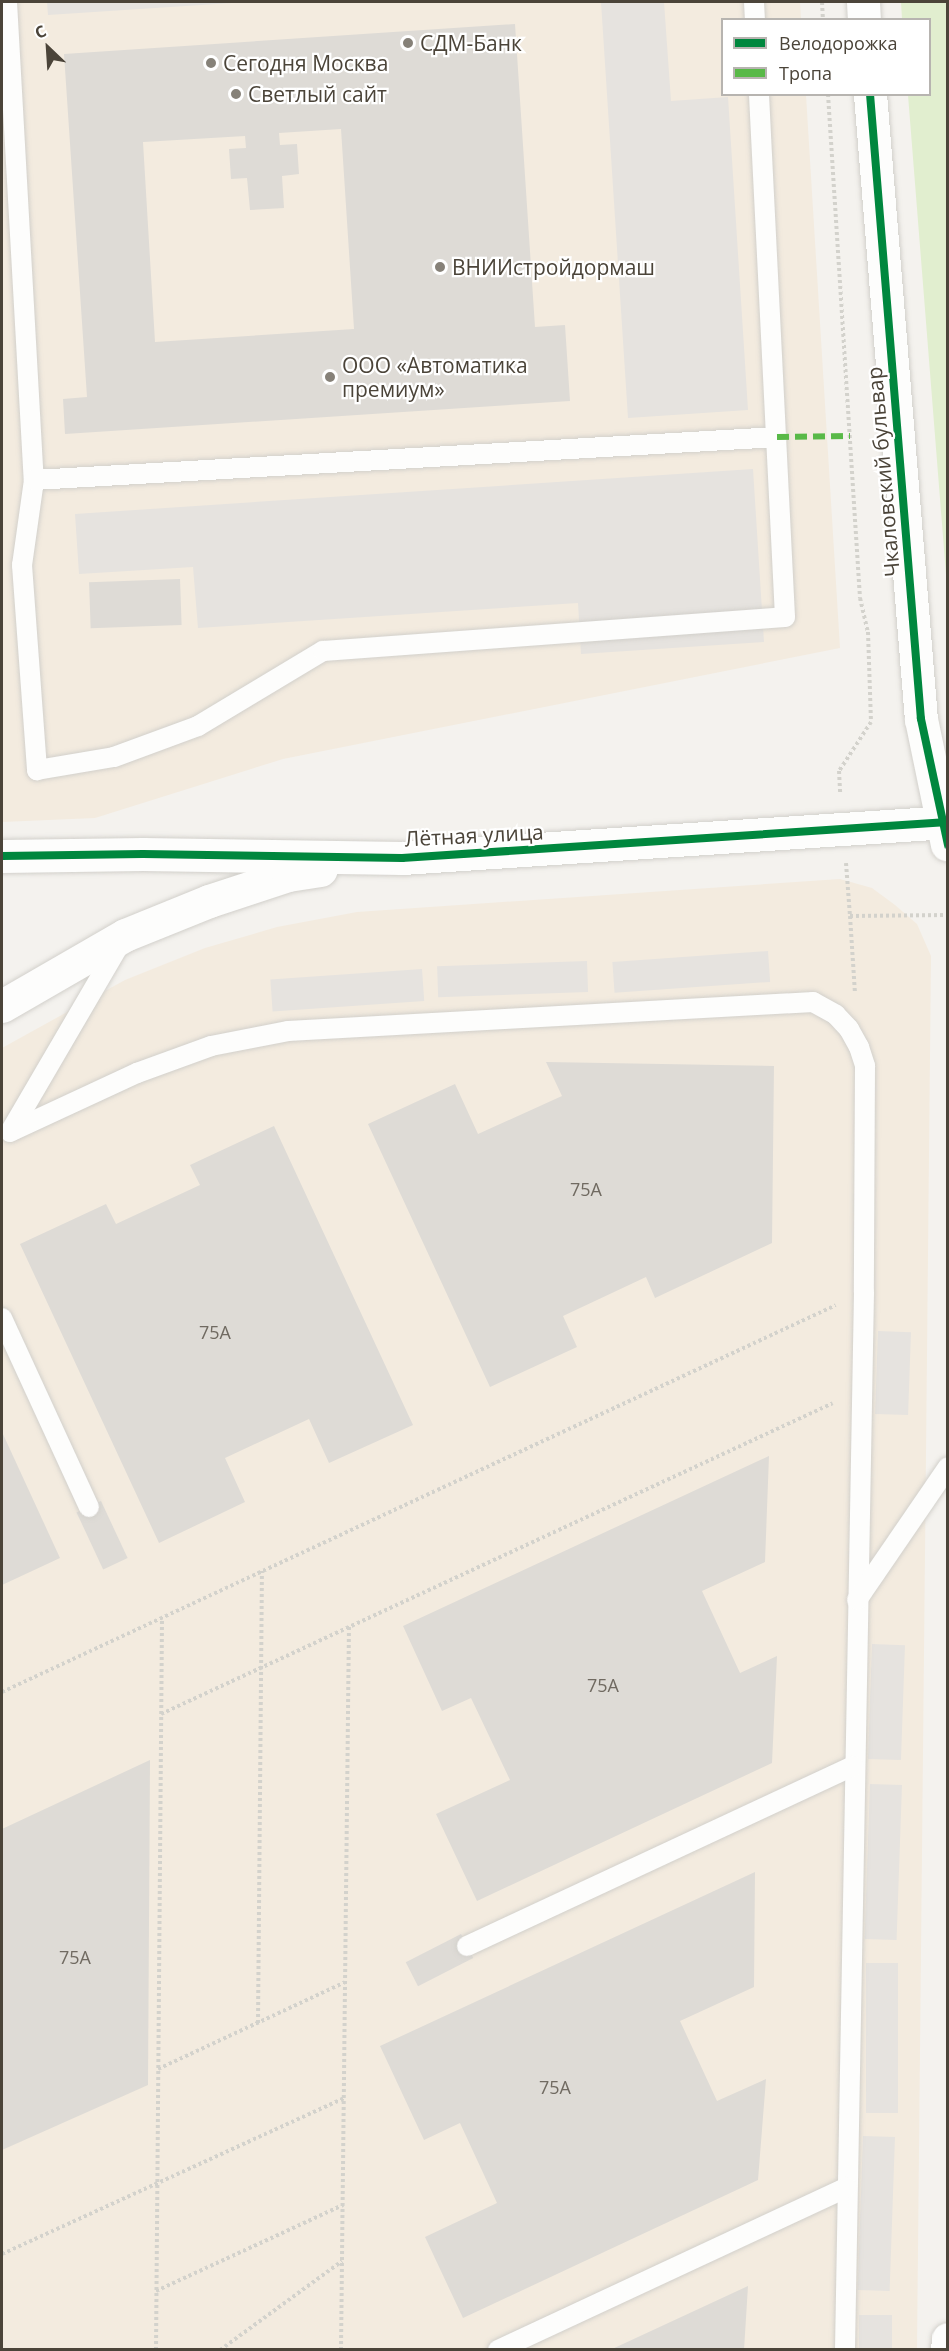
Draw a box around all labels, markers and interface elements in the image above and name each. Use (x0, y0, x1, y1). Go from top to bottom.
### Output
north arrow (18, 18, 78, 78)
legend (721, 18, 931, 96)
text: С (31, 20, 50, 44)
place label: СДМ-Банк (420, 30, 522, 56)
text: Велодорожка (779, 31, 897, 55)
marker: СДМ-Банк (401, 36, 415, 50)
place label: Сегодня Москва (223, 50, 388, 76)
marker: Сегодня Москва (204, 56, 218, 70)
text: Тропа (779, 61, 832, 85)
place label: Светлый сайт (248, 81, 387, 107)
marker: Светлый сайт (229, 87, 243, 101)
place label: ВНИИстройдормаш (452, 254, 655, 280)
marker: ВНИИстройдормаш (433, 260, 447, 274)
place label: ООО «Автоматика премиум» (342, 352, 528, 402)
street label: Чкаловский бульвар (861, 366, 905, 578)
marker: ООО «Автоматика премиум» (323, 370, 337, 384)
street label: Лётная улица (404, 819, 544, 851)
house number: 75А (570, 1178, 602, 1200)
house number: 75А (199, 1321, 231, 1343)
house number: 75А (587, 1674, 619, 1696)
house number: 75А (59, 1946, 91, 1968)
house number: 75А (539, 2076, 571, 2098)

